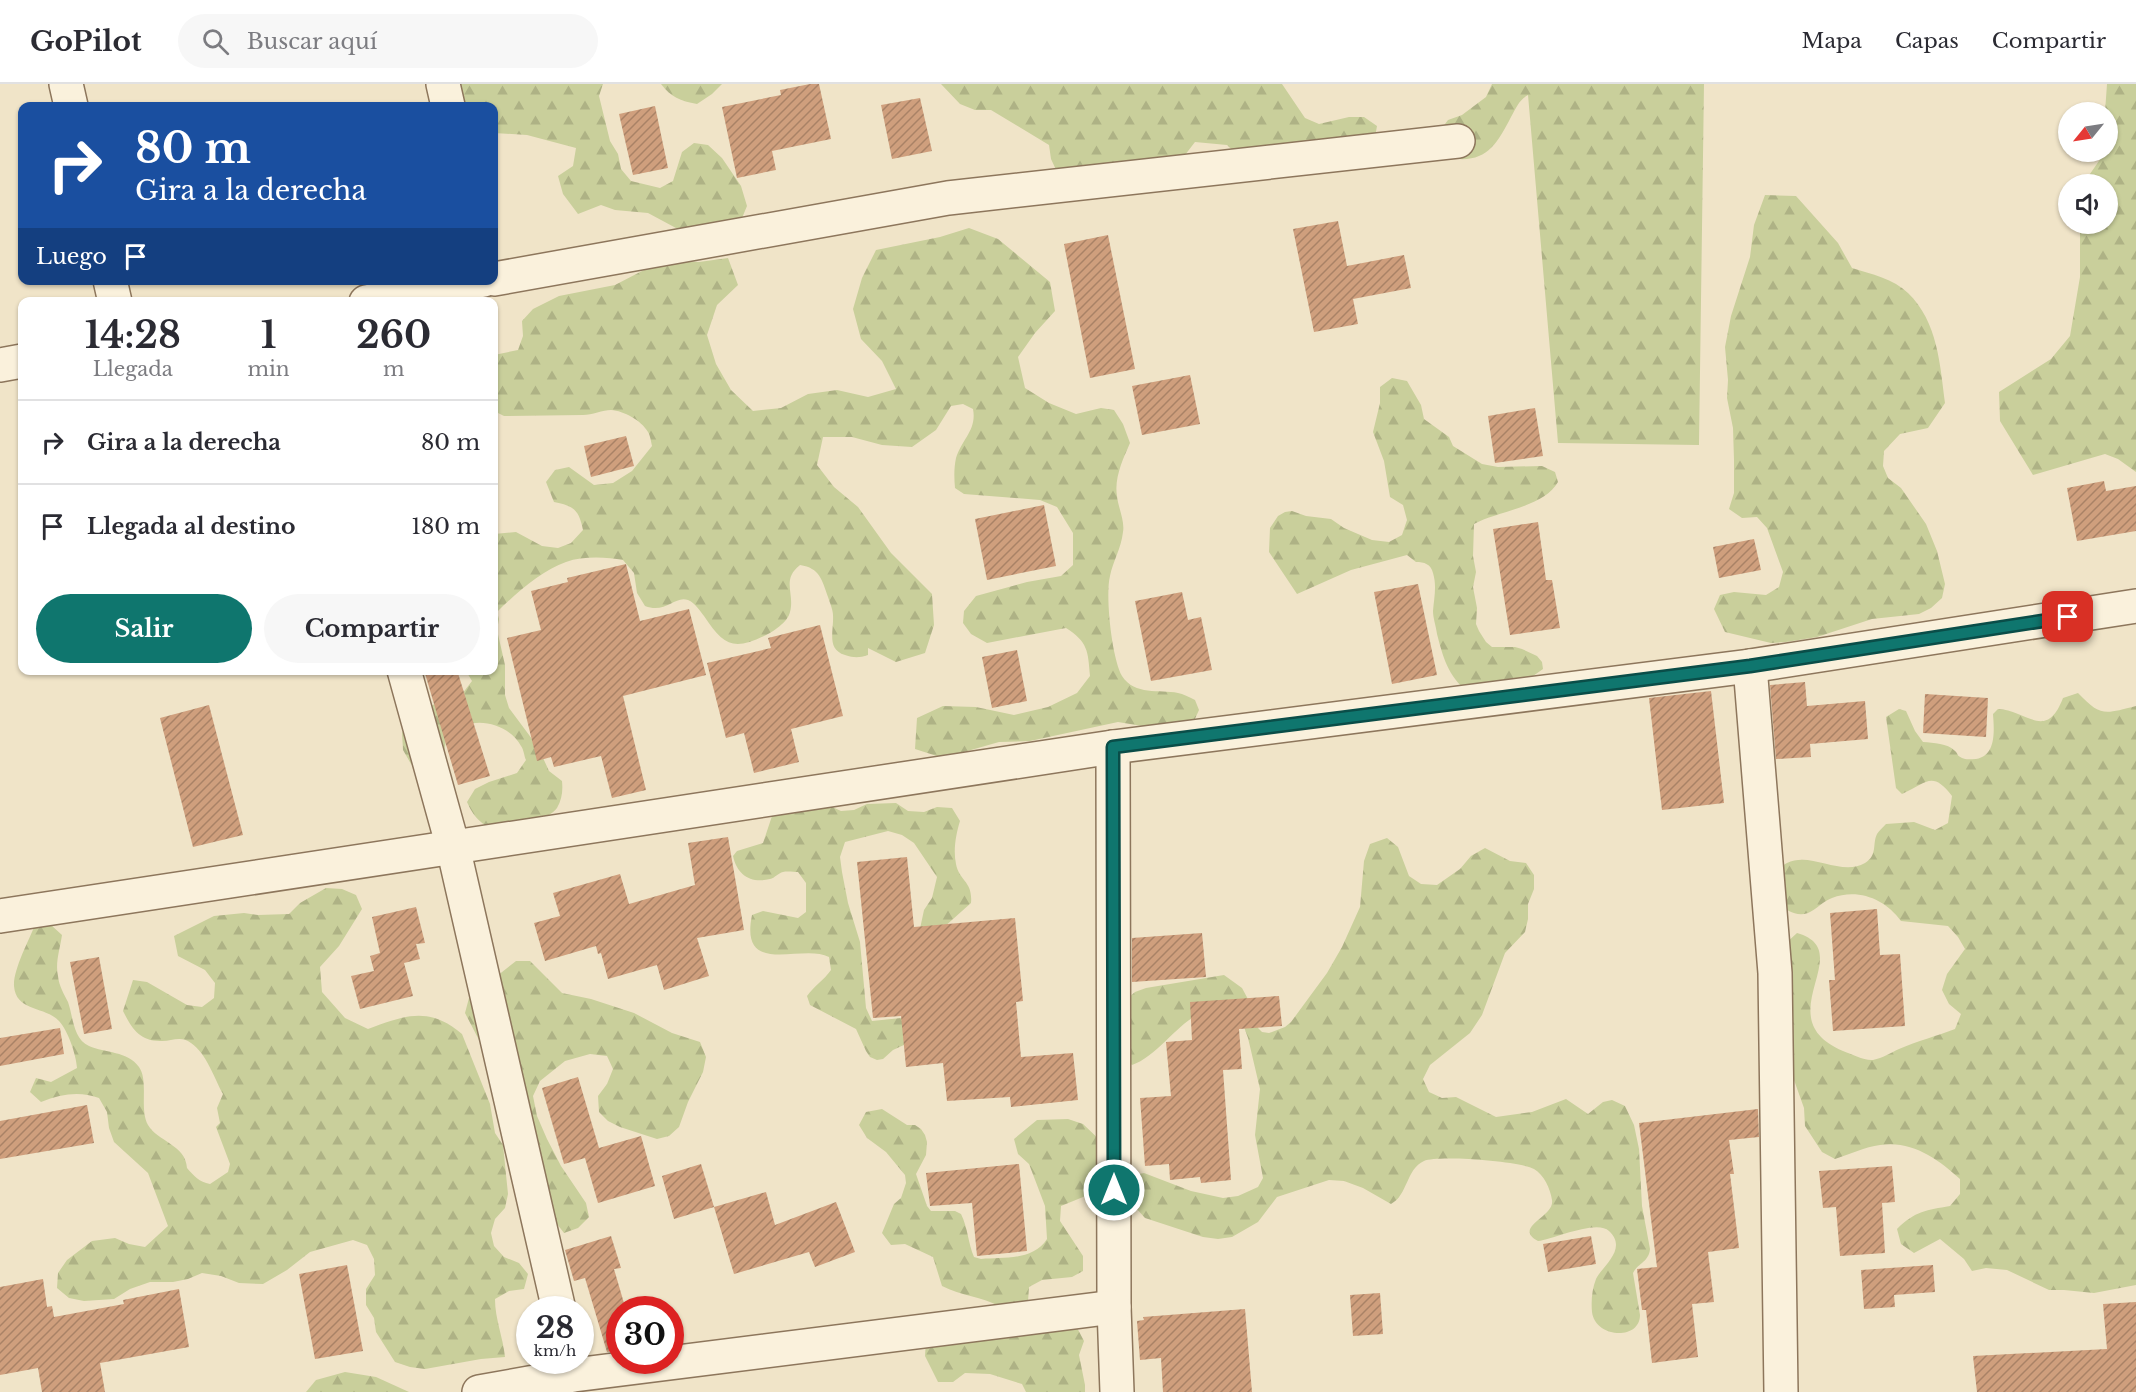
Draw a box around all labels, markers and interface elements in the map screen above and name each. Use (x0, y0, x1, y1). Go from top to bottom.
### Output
search box (178, 14, 598, 68)
text: GoPilot (30, 24, 142, 59)
icon: search (199, 25, 232, 58)
text: Buscar aquí (247, 28, 377, 55)
text: Mapa (1802, 28, 1862, 54)
text: Capas (1895, 28, 1959, 54)
text: Compartir (1992, 28, 2106, 54)
north arrow (2058, 102, 2118, 162)
map controls (2058, 102, 2118, 234)
text: 80 m (135, 122, 251, 174)
icon: right (36, 126, 114, 204)
text: Gira a la derecha (135, 174, 366, 207)
button: sound (2058, 174, 2118, 234)
icon: arrive (119, 240, 152, 273)
text: Luego (36, 243, 107, 270)
text: 14:28 (85, 313, 181, 358)
text: 1 (261, 313, 276, 358)
text: 260 (356, 313, 431, 358)
text: Llegada (93, 357, 173, 381)
text: min (248, 357, 290, 381)
text: m (383, 357, 405, 381)
icon: right (36, 426, 69, 459)
text: Gira a la derecha (87, 429, 281, 456)
text: 80 m (421, 429, 480, 456)
icon: arrive (36, 510, 69, 543)
text: Llegada al destino (87, 513, 296, 540)
text: 180 m (411, 513, 480, 540)
pin (2042, 591, 2093, 642)
button: Salir (36, 594, 252, 663)
button: Compartir (264, 594, 480, 663)
icon: arrive (2051, 600, 2084, 633)
position arrow (1082, 1158, 1146, 1222)
speed limit sign: 30 (606, 1296, 684, 1374)
text: 28 (536, 1309, 574, 1346)
text: km/h (534, 1341, 576, 1360)

